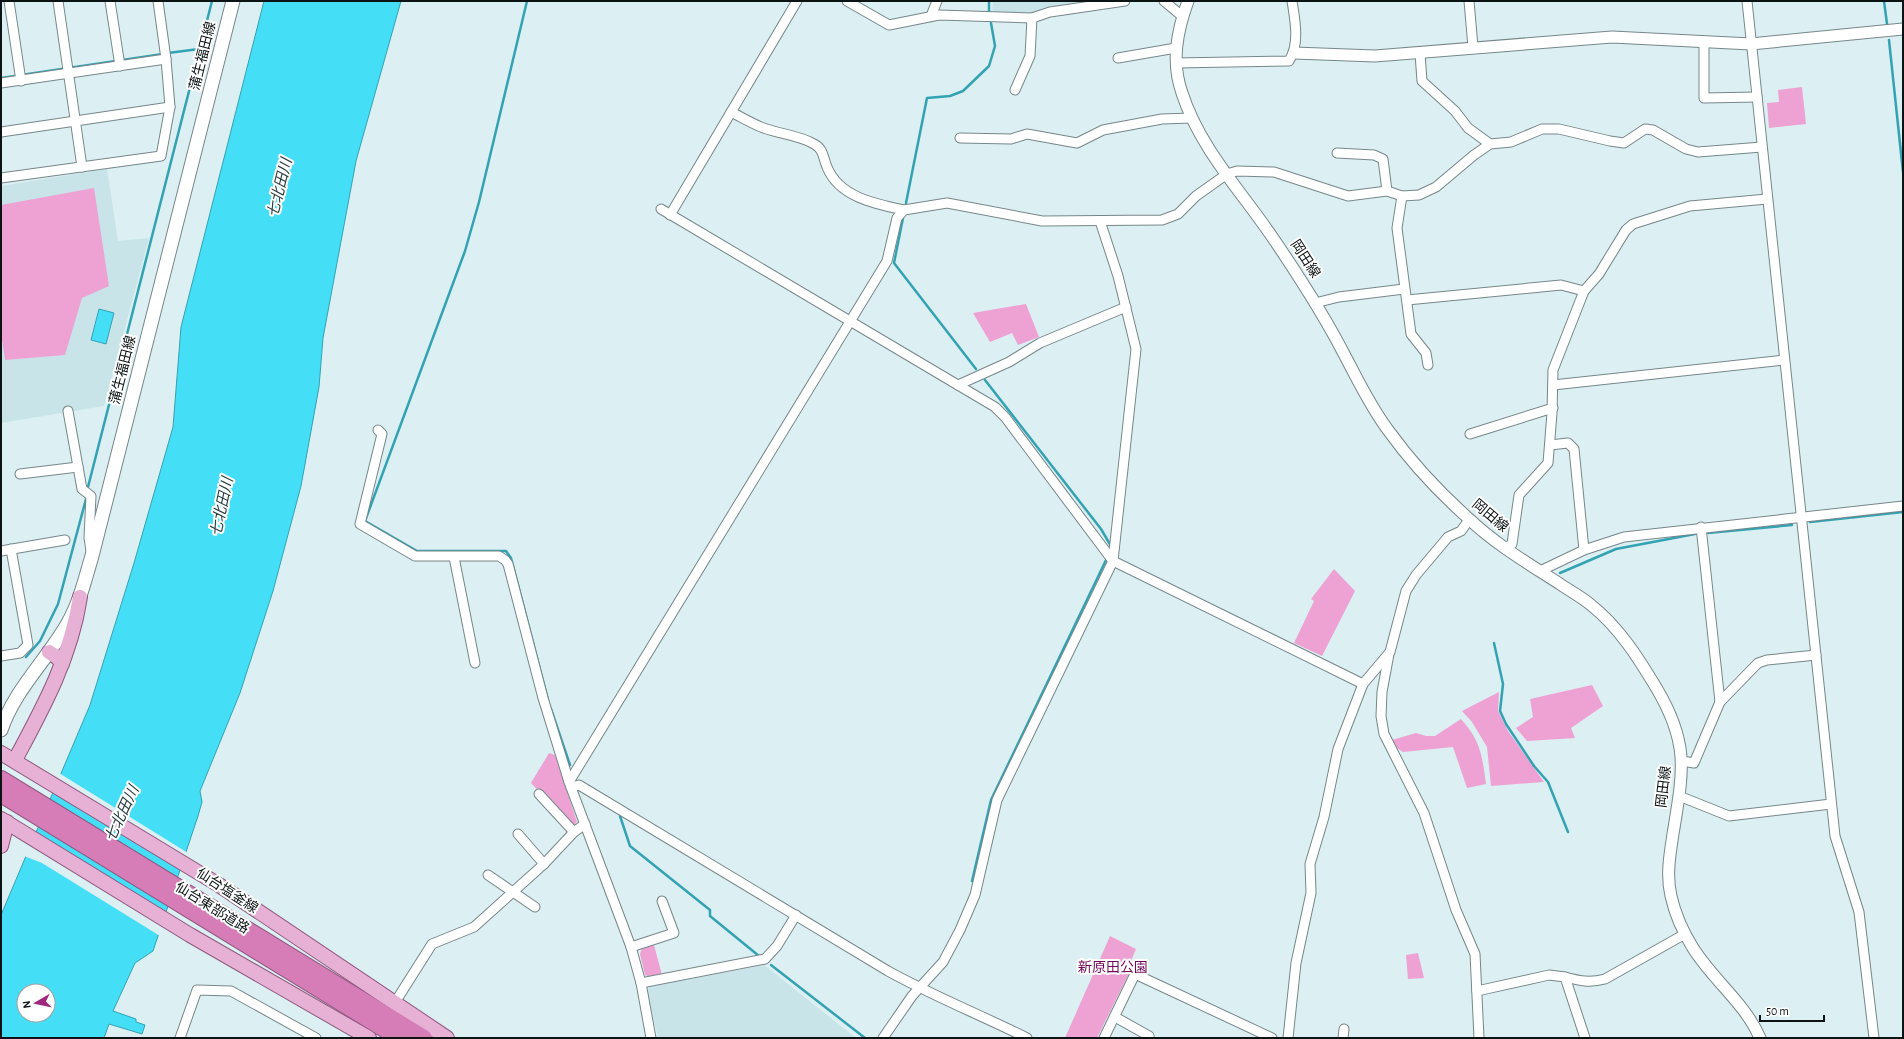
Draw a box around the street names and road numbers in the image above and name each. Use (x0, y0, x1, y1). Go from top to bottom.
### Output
street label: 蒲生福田線 (187, 20, 218, 92)
street label: 岡田線 (1288, 237, 1323, 280)
street label: 蒲生福田線 (107, 334, 138, 406)
street label: 岡田線 (1469, 496, 1511, 535)
street label: 岡田線 (1654, 765, 1674, 809)
street label: 仙台塩釜線 (194, 864, 261, 916)
street label: 仙台東部道路 (173, 878, 252, 936)

